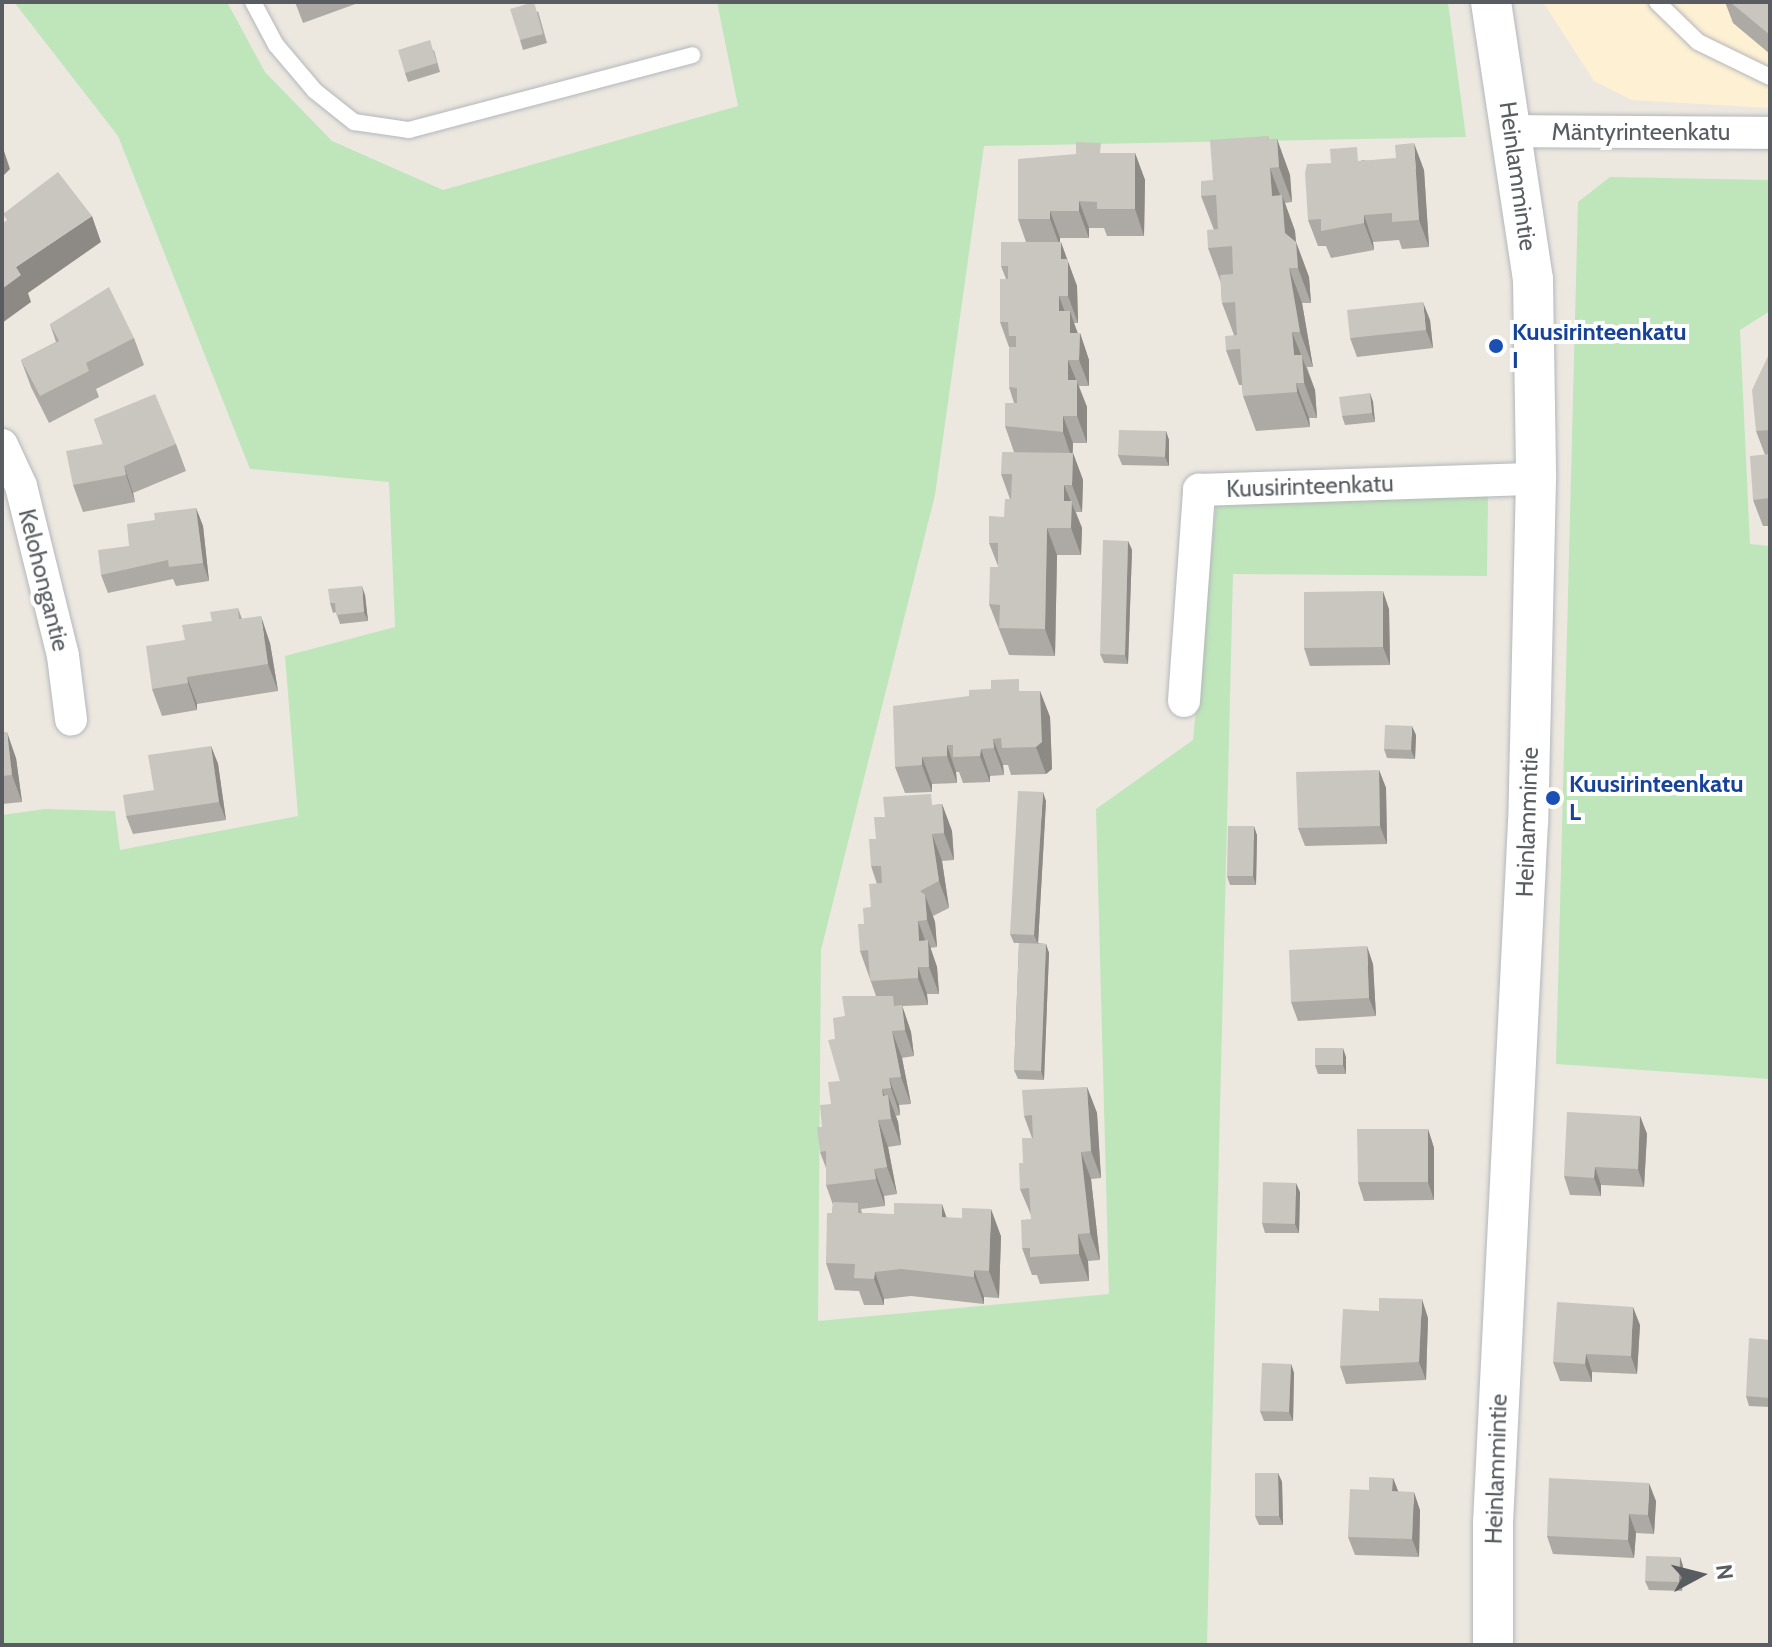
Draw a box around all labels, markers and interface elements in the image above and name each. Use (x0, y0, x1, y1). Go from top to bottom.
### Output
street label: Heinlammintie (1493, 100, 1543, 252)
street label: Mäntyrinteenkatu (1552, 118, 1730, 146)
place label: Kuusirinteenkatu I (1512, 318, 1687, 374)
marker: Kuusirinteenkatu I (1487, 337, 1505, 355)
street label: Kuusirinteenkatu (1226, 469, 1394, 503)
street label: Kelohongantie (12, 506, 76, 654)
street label: Heinlammintie (1510, 746, 1544, 898)
place label: Kuusirinteenkatu L (1569, 770, 1744, 826)
marker: Kuusirinteenkatu L (1544, 789, 1562, 807)
street label: Heinlammintie (1479, 1393, 1513, 1545)
north arrow (1660, 1535, 1740, 1615)
text: N (1710, 1563, 1739, 1581)

